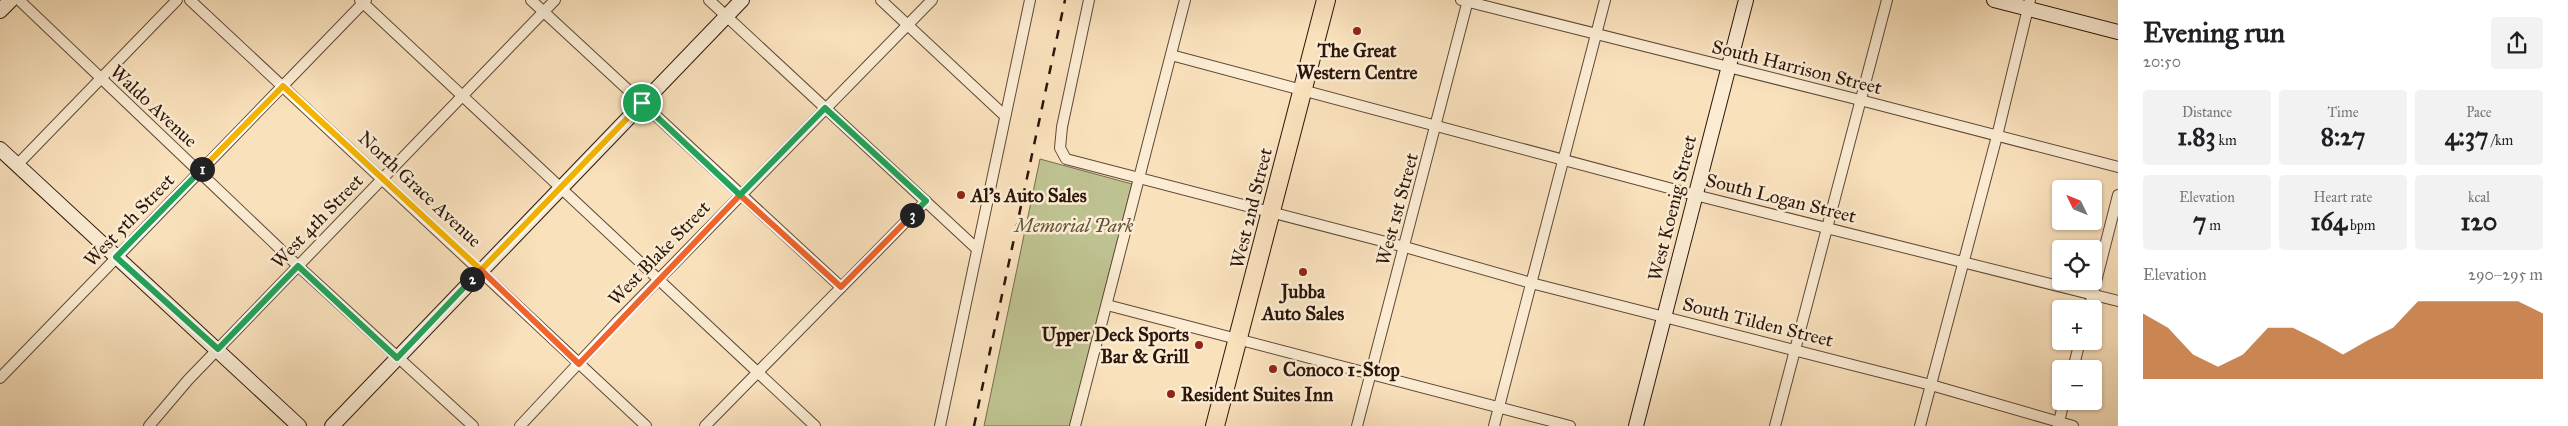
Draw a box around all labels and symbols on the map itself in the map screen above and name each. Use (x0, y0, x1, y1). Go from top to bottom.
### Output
marker: The Great Western Centre (1351, 25, 1363, 37)
street label: South Harrison Street (1710, 35, 1885, 99)
place label: The Great Western Centre (1297, 39, 1418, 84)
street label: Waldo Avenue (106, 60, 202, 152)
pin (621, 82, 663, 124)
street label: North Grace Avenue (354, 126, 486, 252)
street label: West Koenig Street (1643, 132, 1702, 284)
street label: West 2nd Street (1225, 145, 1277, 271)
street label: West 1st Street (1371, 150, 1423, 268)
pin: 1 (190, 156, 214, 182)
street label: South Logan Street (1703, 168, 1859, 229)
street label: West 5th Street (79, 169, 179, 271)
street label: West 4th Street (266, 169, 368, 273)
north arrow (2052, 180, 2102, 230)
place label: Al's Auto Sales (969, 184, 1087, 207)
marker: Al's Auto Sales (955, 189, 967, 201)
street label: West Blake Street (603, 196, 715, 310)
pin: 3 (900, 202, 924, 228)
park label: Memorial Park (1013, 214, 1134, 237)
pin: 2 (460, 266, 484, 292)
marker: Jubba Auto Sales (1297, 266, 1309, 278)
place label: Jubba Auto Sales (1260, 280, 1344, 325)
street label: South Tilden Street (1680, 292, 1836, 352)
place label: Upper Deck Sports Bar & Grill (1041, 323, 1190, 368)
marker: Upper Deck Sports Bar & Grill (1193, 339, 1205, 351)
place label: Conoco 1-Stop (1283, 358, 1400, 382)
marker: Conoco 1-Stop (1267, 363, 1279, 375)
place label: Resident Suites Inn (1181, 383, 1334, 406)
marker: Resident Suites Inn (1165, 388, 1177, 400)

